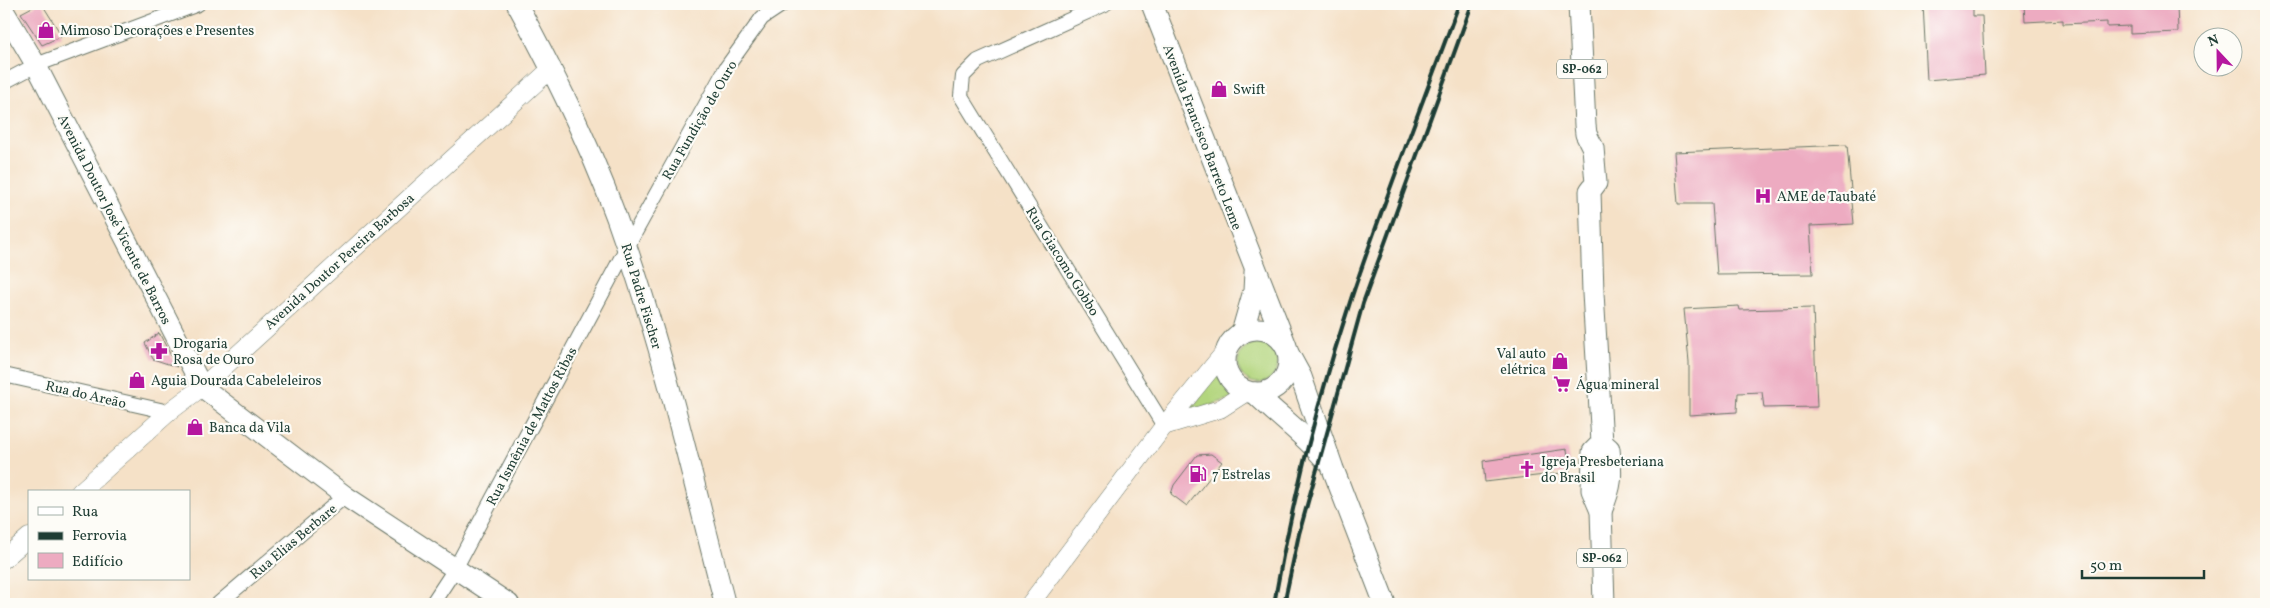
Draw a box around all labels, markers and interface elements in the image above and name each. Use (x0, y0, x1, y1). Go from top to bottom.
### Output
shop icon: Mimoso Decorações e Presentes (36, 20, 56, 40)
place label: Mimoso Decorações e Presentes (60, 22, 254, 41)
north arrow (2192, 28, 2242, 78)
text: N (2205, 31, 2222, 52)
street label: Avenida Francisco Barreto Leme (1157, 42, 1246, 233)
street label: Rua Fundição de Ouro (658, 57, 742, 184)
road number: SP-062 (1557, 60, 1607, 78)
shop icon: Swift (1209, 79, 1229, 99)
place label: Swift (1233, 81, 1266, 100)
street label: Avenida Doutor José Vicente de Barros (52, 111, 175, 328)
hospital icon: AME de Taubaté (1753, 186, 1773, 206)
place label: AME de Taubaté (1777, 188, 1876, 207)
street label: Avenida Doutor Pereira Barbosa (261, 189, 419, 335)
street label: Rua Giacomo Gobbo (1021, 204, 1103, 320)
street label: Rua Padre Fischer (615, 241, 666, 352)
place label: Drogaria Rosa de Ouro (173, 335, 254, 370)
pharmacy icon: Drogaria Rosa de Ouro (149, 341, 169, 361)
street label: Rua Ismênia de Mattos Ribas (482, 344, 582, 509)
place label: Val auto elétrica (1497, 345, 1546, 380)
shop icon: Val auto elétrica (1550, 351, 1570, 371)
shop icon: Aguia Dourada Cabeleleiros (127, 370, 147, 390)
place label: Aguia Dourada Cabeleleiros (151, 372, 322, 391)
supermarket icon: Água mineral (1552, 374, 1572, 394)
place label: Água mineral (1576, 376, 1659, 395)
street label: Rua do Areão (43, 377, 128, 414)
shop icon: Banca da Vila (185, 417, 205, 437)
place label: Banca da Vila (209, 419, 291, 438)
place label: Igreja Presbeteriana do Brasil (1541, 453, 1664, 488)
church icon: Igreja Presbeteriana do Brasil (1517, 459, 1537, 479)
fuel station icon: 7 Estrelas (1188, 464, 1208, 484)
place label: 7 Estrelas (1212, 466, 1271, 485)
legend (28, 490, 190, 580)
street label: Rua Elias Berbare (246, 500, 342, 584)
text: Rua (72, 502, 98, 523)
text: Ferrovia (72, 526, 127, 547)
road number: SP-062 (1577, 548, 1627, 568)
scale bar (2082, 548, 2205, 580)
text: Edifício (72, 552, 123, 573)
text: 50 m (2090, 556, 2122, 577)

